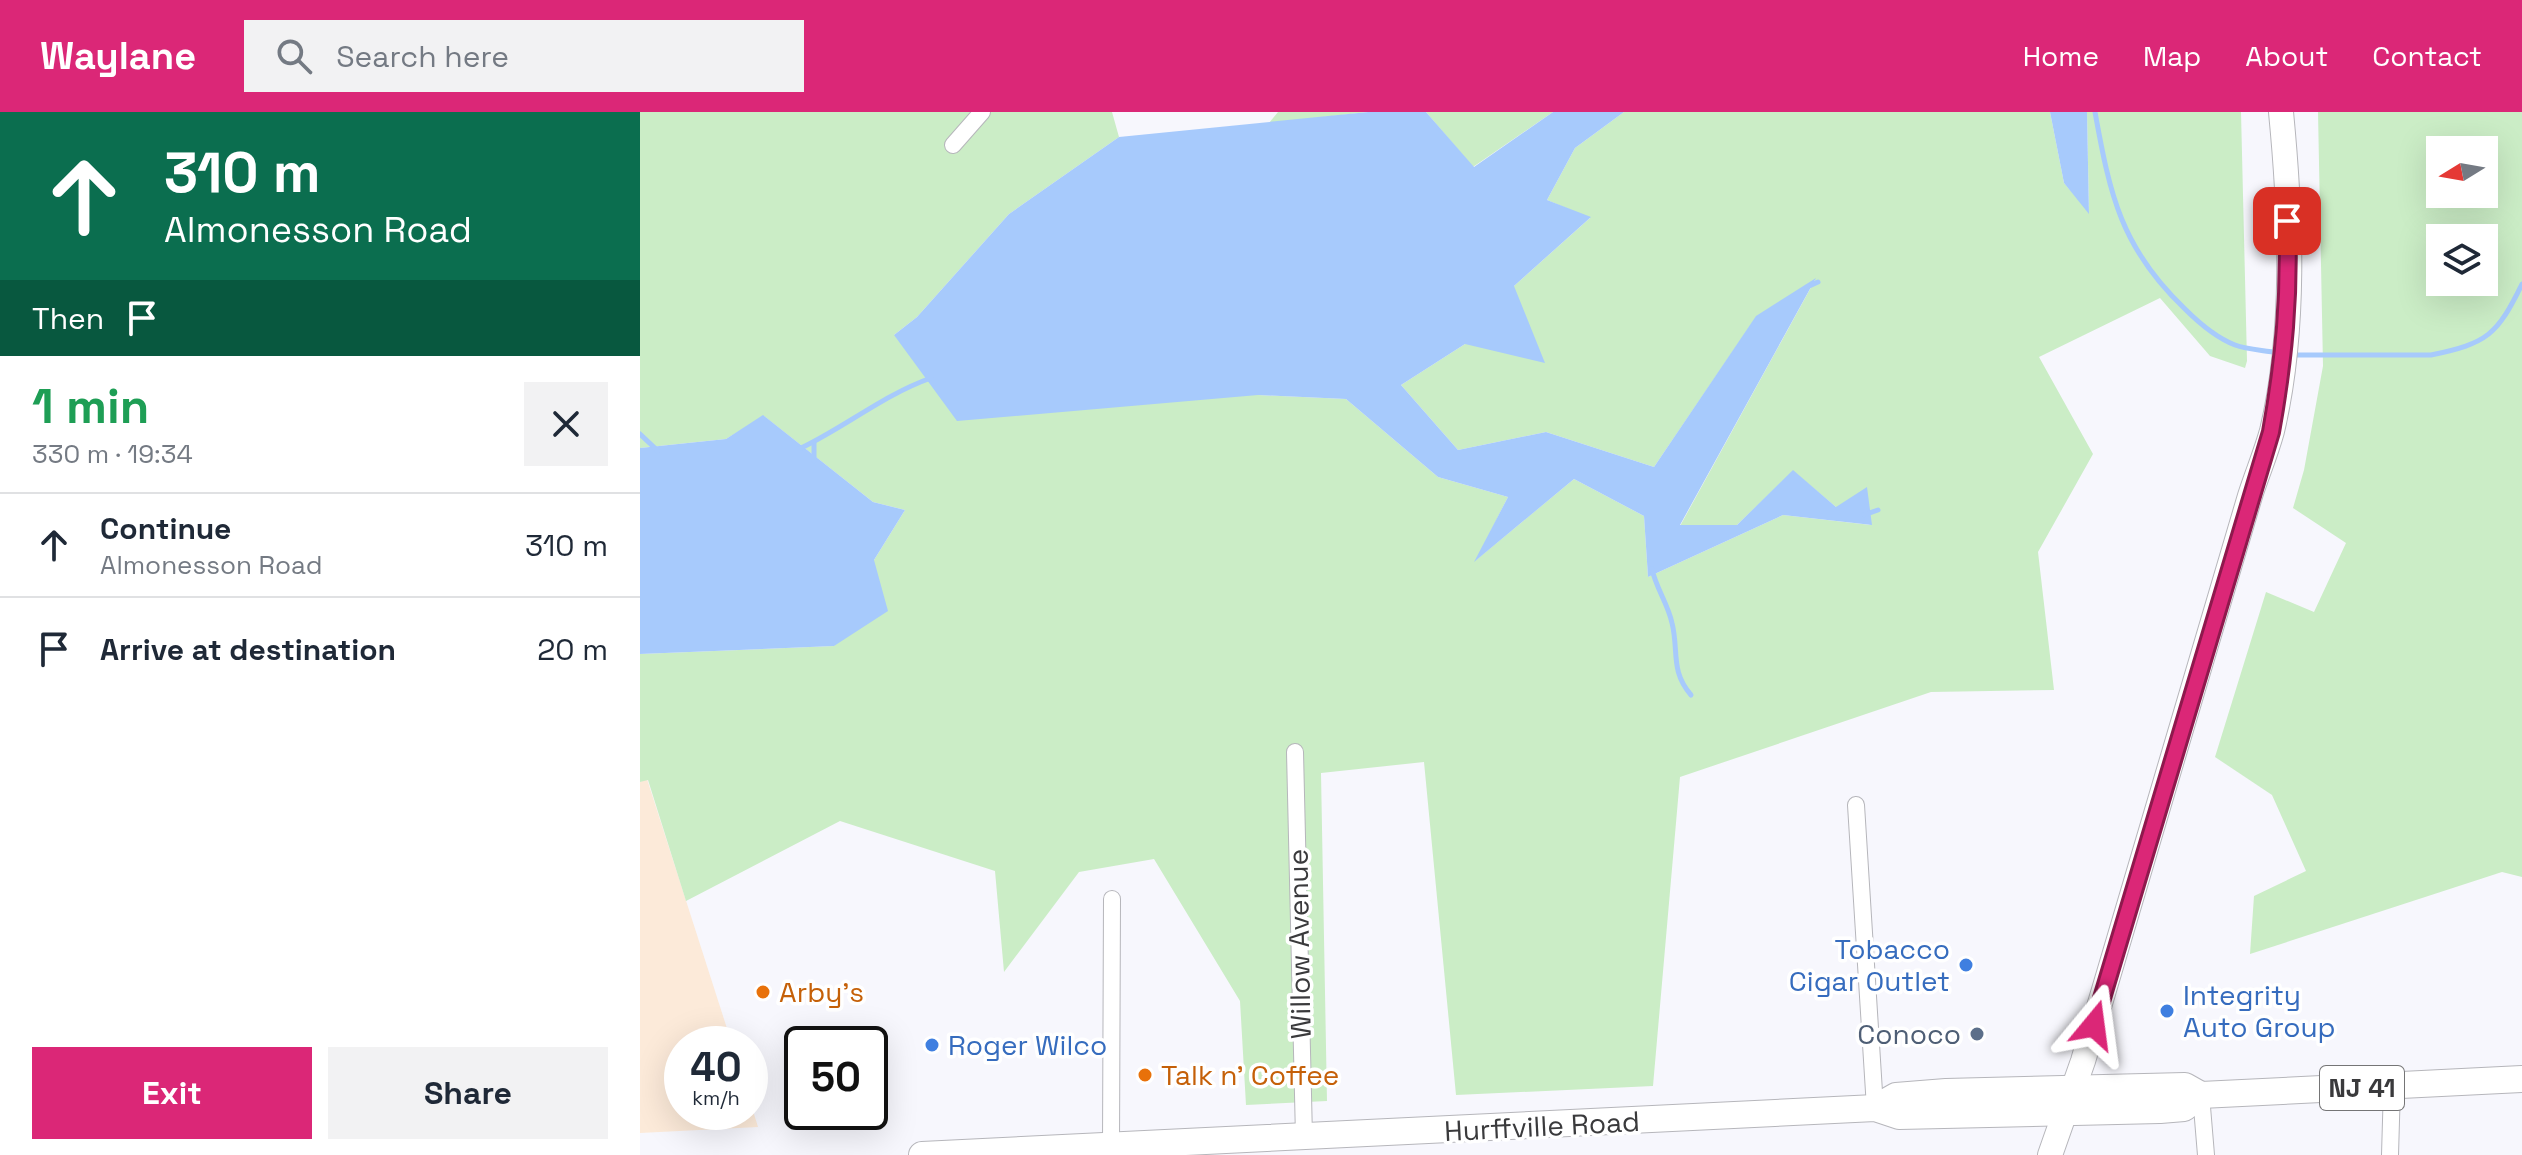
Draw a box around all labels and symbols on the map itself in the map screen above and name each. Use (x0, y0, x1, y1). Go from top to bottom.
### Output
north arrow (2426, 136, 2498, 208)
pin (2253, 187, 2321, 255)
street label: Willow Avenue (1279, 849, 1319, 1039)
place label: Tobacco Cigar Outlet (1789, 931, 1950, 999)
marker: Tobacco Cigar Outlet (1957, 956, 1975, 974)
place label: Arby's (779, 974, 864, 1010)
place label: Integrity Auto Group (2183, 977, 2336, 1045)
marker: Arby's (754, 983, 772, 1001)
position arrow (2052, 983, 2136, 1067)
marker: Integrity Auto Group (2158, 1002, 2176, 1020)
place label: Conoco (1857, 1016, 1961, 1052)
marker: Conoco (1968, 1025, 1986, 1043)
speed limit sign: 50 (784, 1026, 888, 1130)
place label: Roger Wilco (948, 1027, 1107, 1063)
marker: Roger Wilco (923, 1036, 941, 1054)
place label: Talk n' Coffee (1161, 1057, 1339, 1093)
marker: Talk n' Coffee (1136, 1066, 1154, 1084)
road number: NJ 41 (2320, 1066, 2404, 1110)
street label: Hurffville Road (1443, 1103, 1641, 1149)

